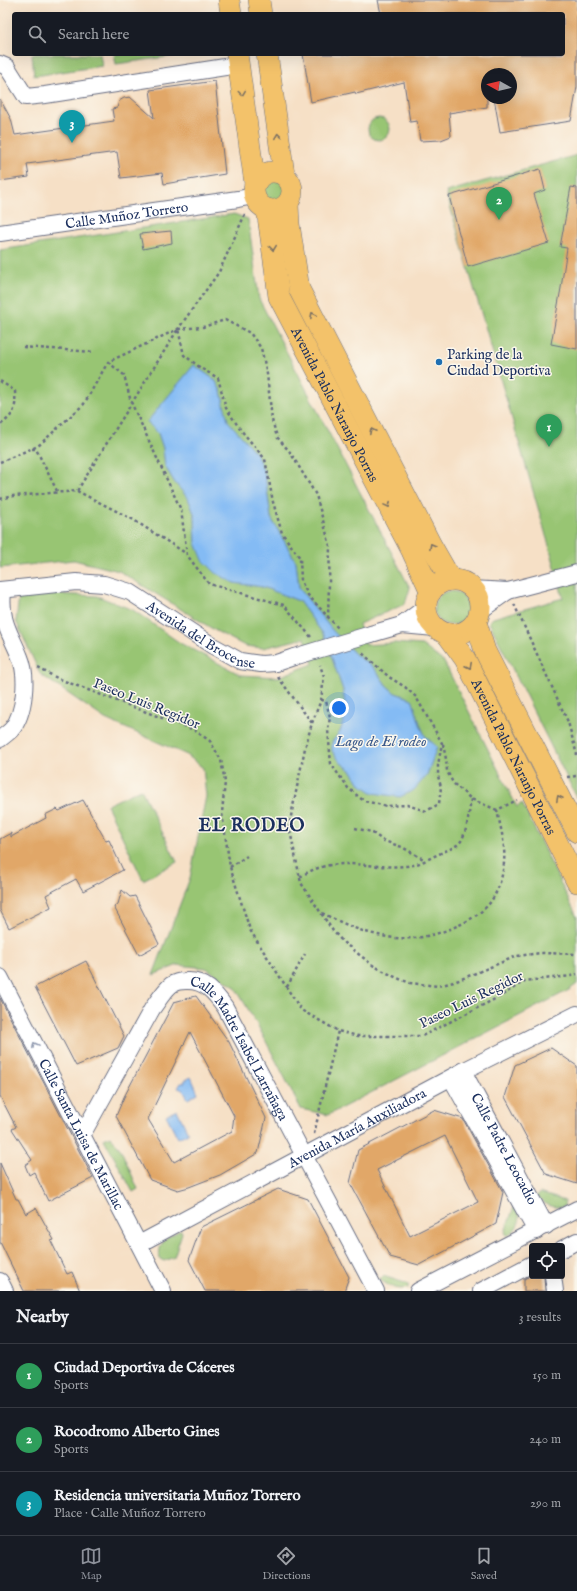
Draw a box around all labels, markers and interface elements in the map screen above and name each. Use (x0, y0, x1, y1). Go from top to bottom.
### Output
search box (12, 12, 565, 56)
icon: search (26, 23, 48, 45)
text: Search here (58, 25, 129, 44)
north arrow (481, 68, 517, 104)
one-way arrow (237, 90, 246, 96)
pin: 3 (59, 110, 85, 143)
one-way arrow (274, 133, 283, 139)
pin: 2 (486, 187, 512, 220)
street label: Calle Muñoz Torrero (64, 198, 190, 234)
one-way arrow (268, 245, 277, 251)
one-way arrow (310, 312, 318, 320)
street label: Avenida Pablo Naranjo Porras (286, 323, 382, 485)
place label: Parking de la Ciudad Deportiva (447, 346, 551, 380)
marker: Parking de la Ciudad Deportiva (434, 357, 444, 367)
pin: 1 (536, 414, 562, 447)
one-way arrow (369, 428, 377, 435)
one-way arrow (383, 501, 391, 508)
one-way arrow (429, 543, 437, 551)
street label: Avenida del Brocense (142, 596, 257, 673)
one-way arrow (464, 662, 471, 669)
street label: Paseo Luis Regidor (91, 674, 203, 734)
street label: Avenida Pablo Naranjo Porras (466, 675, 560, 838)
your location (329, 698, 349, 718)
water label: Lago de El rodeo (335, 732, 426, 752)
one-way arrow (556, 794, 564, 802)
district label: EL RODEO (199, 815, 305, 838)
street label: Paseo Luis Regidor (417, 967, 526, 1033)
street label: Calle Madre Isabel Larrañaga (188, 973, 292, 1125)
one-way arrow (33, 1042, 40, 1049)
street label: Calle Santa Luisa de Marillac (34, 1056, 127, 1213)
street label: Avenida María Auxiliadora (284, 1084, 430, 1173)
street label: Calle Padre Leocadio (466, 1090, 541, 1208)
map controls (529, 1243, 565, 1279)
button: locate (529, 1243, 565, 1279)
text: Nearby (16, 1307, 69, 1328)
text: 3 results (519, 1309, 561, 1326)
text: Ciudad Deportiva de Cáceres (54, 1358, 235, 1377)
text: 1 (27, 1367, 31, 1384)
text: 150 m (532, 1367, 561, 1384)
text: Sports (54, 1377, 89, 1394)
text: Rocodromo Alberto Gines (54, 1422, 220, 1441)
text: 2 (26, 1431, 32, 1448)
text: 240 m (529, 1431, 561, 1448)
text: Sports (54, 1441, 89, 1458)
text: Residencia universitaria Muñoz Torrero (54, 1486, 300, 1505)
text: 3 (27, 1495, 31, 1512)
text: 290 m (530, 1495, 561, 1512)
text: Place · Calle Muñoz Torrero (54, 1505, 206, 1522)
tab: Map (80, 1545, 102, 1583)
tab: Directions (263, 1545, 310, 1583)
tab: Saved (471, 1545, 497, 1583)

